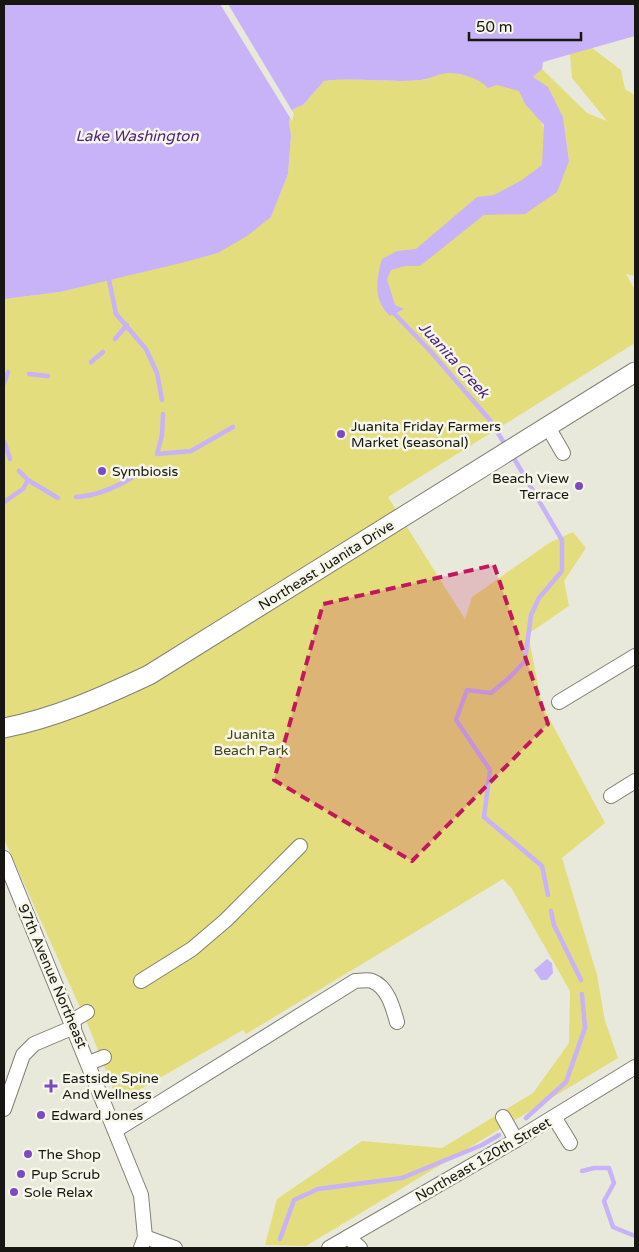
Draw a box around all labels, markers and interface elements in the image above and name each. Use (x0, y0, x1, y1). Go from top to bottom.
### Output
scale bar (469, 10, 582, 42)
text: 50 m (476, 18, 513, 36)
water label: Lake Washington (75, 127, 199, 145)
water label: Juanita Creek (415, 318, 494, 403)
place label: Juanita Friday Farmers Market (seasonal) (351, 418, 501, 451)
marker: Juanita Friday Farmers Market (seasonal) (335, 428, 347, 440)
place label: Symbiosis (112, 463, 179, 480)
marker: Symbiosis (96, 465, 108, 477)
place label: Beach View Terrace (492, 470, 569, 503)
marker: Beach View Terrace (573, 480, 585, 492)
street label: Northeast Juanita Drive (255, 517, 397, 614)
park label: Juanita Beach Park (214, 726, 289, 759)
street label: 97th Avenue Northeast (14, 901, 91, 1052)
place label: Eastside Spine And Wellness (62, 1070, 159, 1103)
marker: Eastside Spine And Wellness (44, 1079, 58, 1093)
place label: Edward Jones (51, 1107, 144, 1124)
marker: Edward Jones (35, 1109, 47, 1121)
street label: Northeast 120th Street (412, 1113, 555, 1205)
place label: The Shop (38, 1146, 101, 1163)
marker: The Shop (22, 1148, 34, 1160)
place label: Pup Scrub (31, 1166, 100, 1183)
marker: Pup Scrub (15, 1168, 27, 1180)
place label: Sole Relax (24, 1184, 93, 1201)
marker: Sole Relax (8, 1186, 20, 1198)

